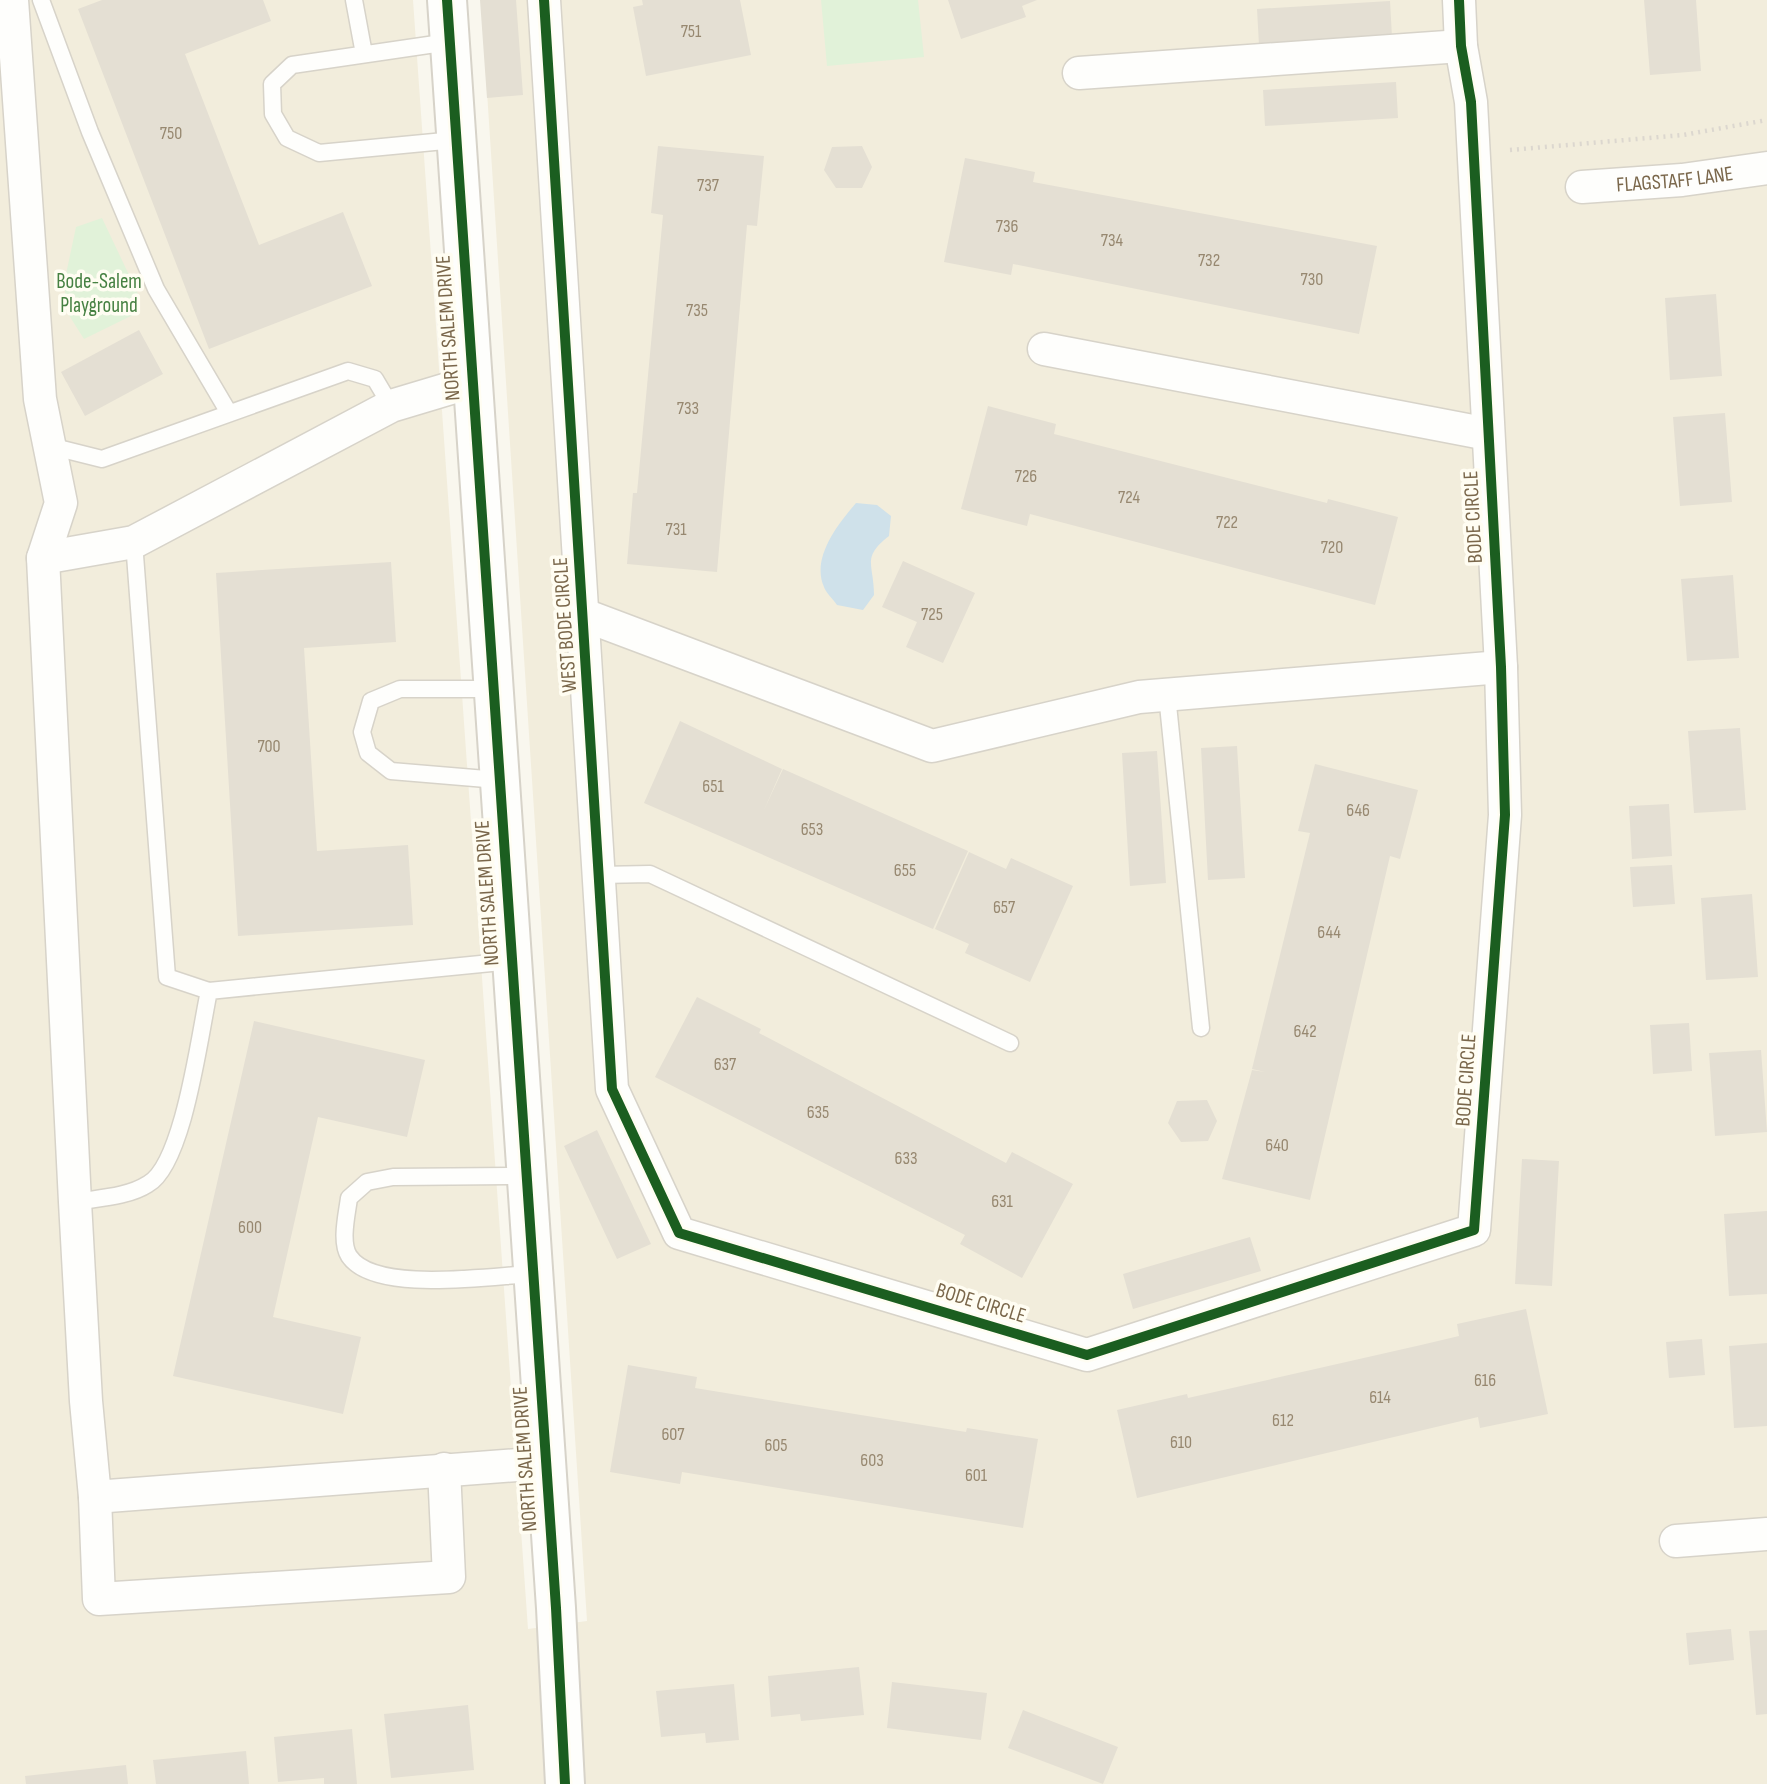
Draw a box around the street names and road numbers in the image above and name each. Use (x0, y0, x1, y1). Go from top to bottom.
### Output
street label: FLAGSTAFF LANE (1615, 160, 1735, 197)
street label: NORTH SALEM DRIVE (430, 255, 466, 401)
street label: BODE CIRCLE (1458, 470, 1488, 564)
street label: WEST BODE CIRCLE (548, 556, 582, 694)
street label: NORTH SALEM DRIVE (469, 820, 505, 966)
street label: BODE CIRCLE (1450, 1033, 1482, 1127)
street label: BODE CIRCLE (933, 1278, 1029, 1328)
street label: NORTH SALEM DRIVE (507, 1386, 543, 1532)

